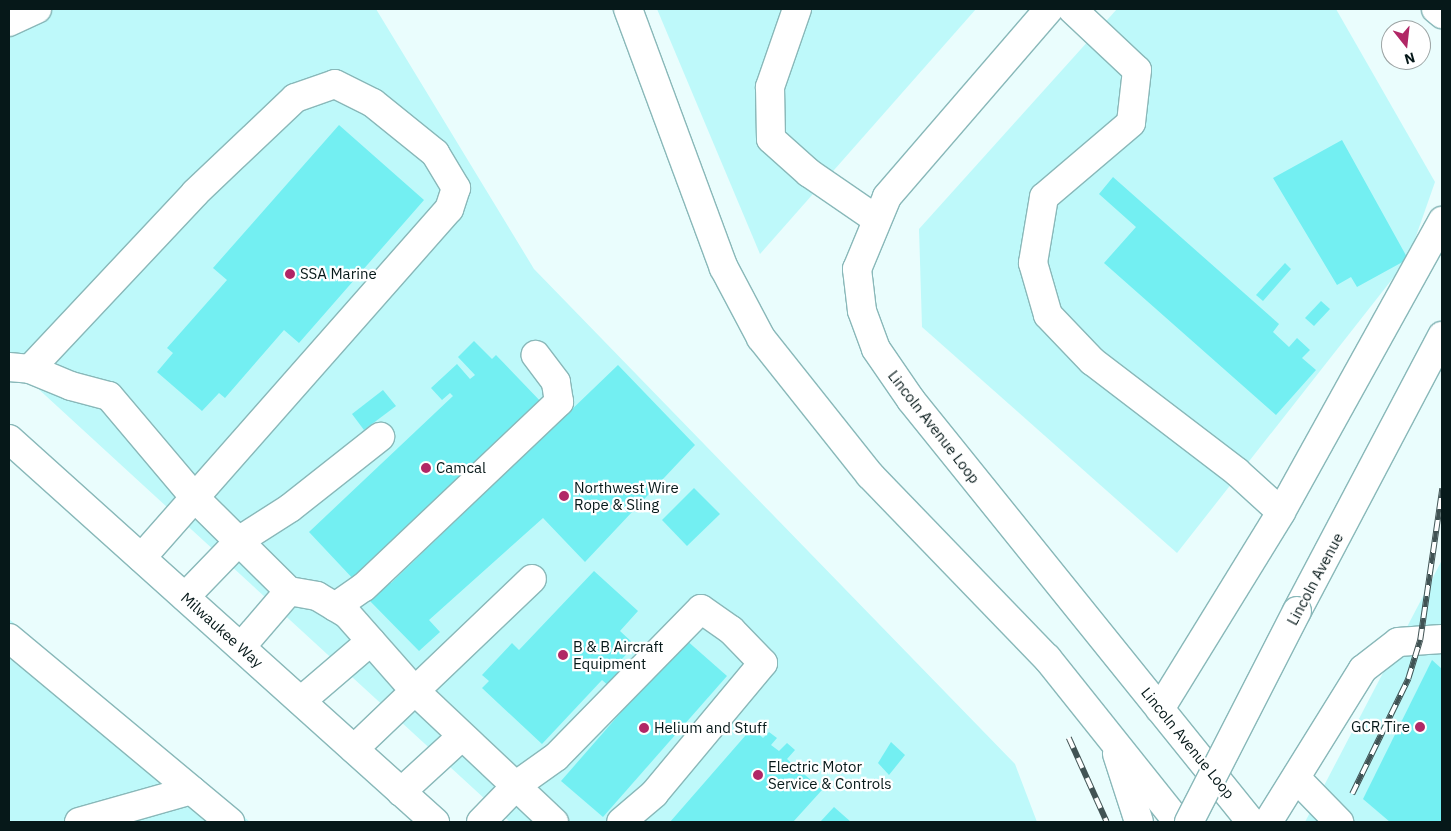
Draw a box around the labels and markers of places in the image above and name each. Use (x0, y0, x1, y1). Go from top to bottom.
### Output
place label: SSA Marine (300, 265, 377, 283)
marker: SSA Marine (284, 268, 296, 280)
place label: Camcal (436, 459, 486, 477)
marker: Camcal (420, 462, 432, 474)
place label: Northwest Wire Rope & Sling (574, 478, 679, 513)
marker: Northwest Wire Rope & Sling (558, 490, 570, 502)
place label: B & B Aircraft Equipment (573, 637, 664, 672)
marker: B & B Aircraft Equipment (557, 649, 569, 661)
place label: GCR Tire (1351, 718, 1410, 736)
place label: Helium and Stuff (654, 719, 767, 737)
marker: GCR Tire (1414, 721, 1426, 733)
marker: Helium and Stuff (638, 722, 650, 734)
place label: Electric Motor Service & Controls (768, 757, 892, 792)
marker: Electric Motor Service & Controls (752, 769, 764, 781)

